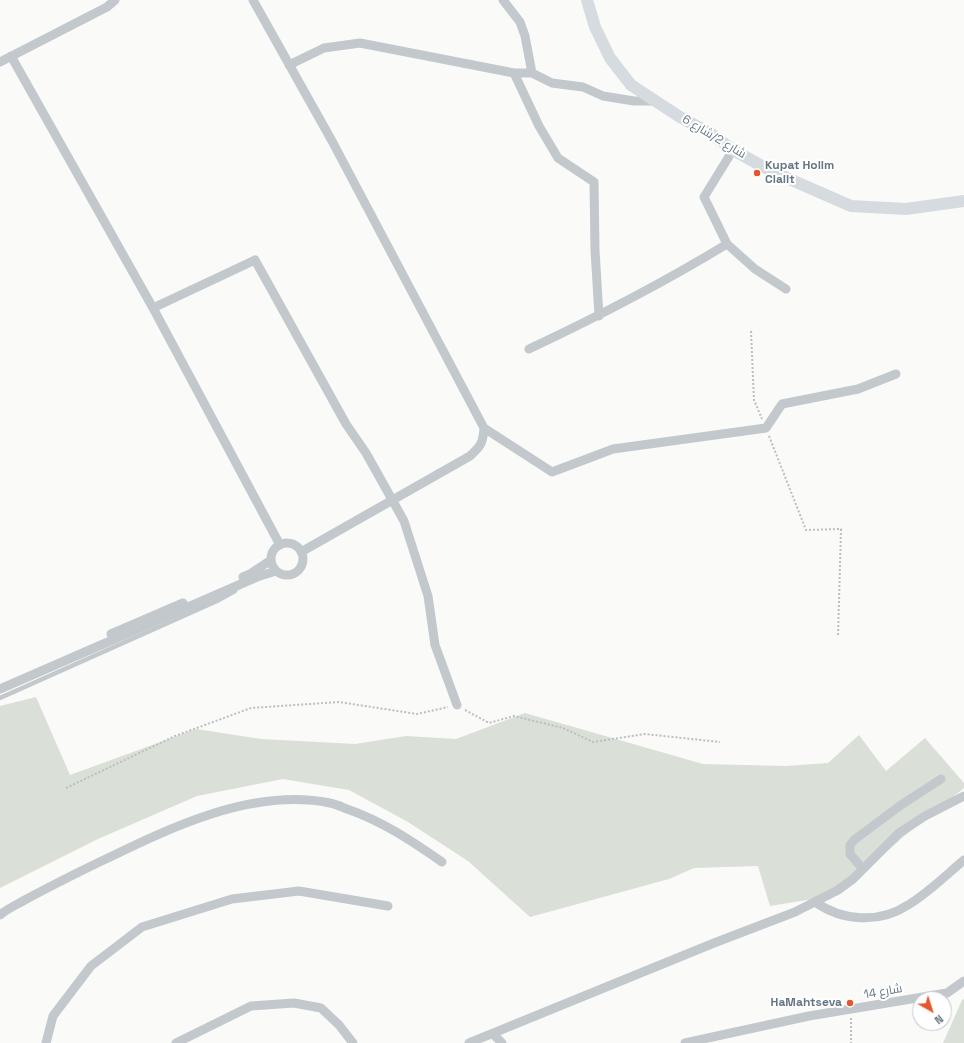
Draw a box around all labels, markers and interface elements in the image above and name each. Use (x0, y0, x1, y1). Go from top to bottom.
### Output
street label: شارع 2/شارع 6 (680, 112, 748, 162)
place label: Kupat Holim Clalit (765, 159, 834, 187)
marker: Kupat Holim Clalit (752, 168, 762, 178)
street label: شارع 14 (863, 982, 903, 1002)
north arrow (912, 991, 952, 1031)
place label: HaMahtseva (771, 996, 842, 1010)
marker: HaMahtseva (845, 998, 855, 1008)
text: N (932, 1012, 946, 1027)

